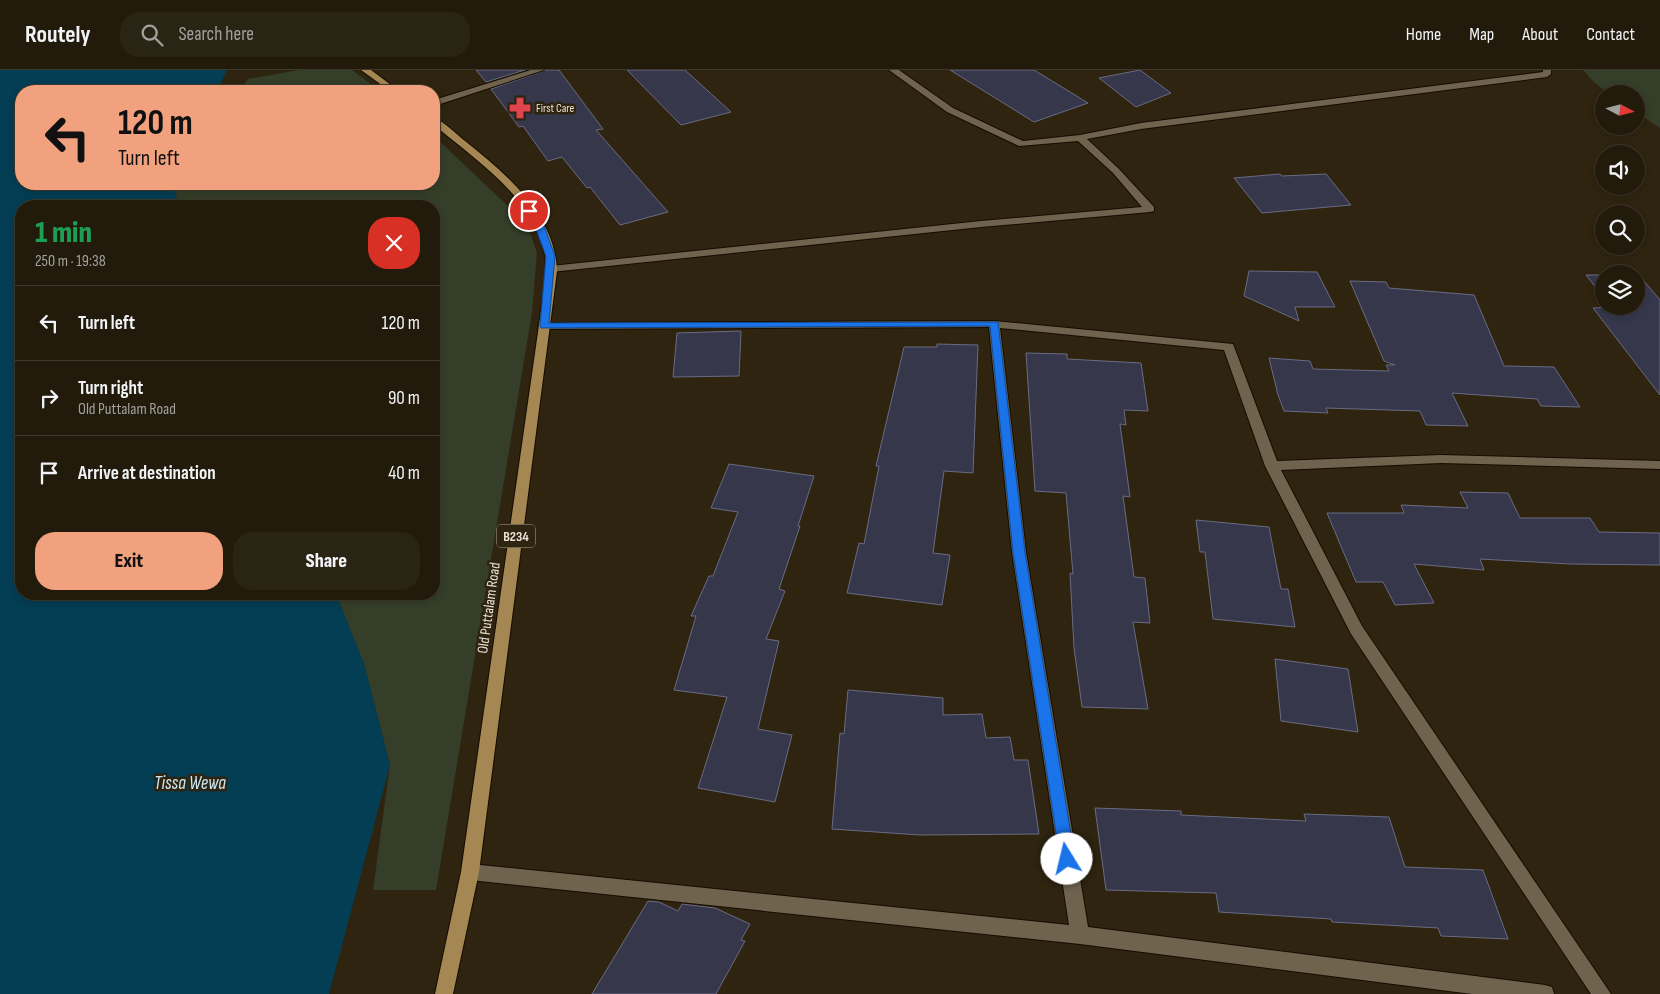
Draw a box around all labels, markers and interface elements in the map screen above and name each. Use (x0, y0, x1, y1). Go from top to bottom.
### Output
search box (120, 12, 470, 57)
text: Routely (25, 20, 90, 49)
icon: search (138, 21, 166, 49)
text: Search here (178, 23, 254, 46)
text: Home (1406, 24, 1441, 45)
text: Map (1469, 24, 1494, 45)
text: About (1522, 24, 1558, 45)
text: Contact (1586, 24, 1635, 45)
north arrow (1595, 85, 1645, 135)
map controls (1595, 85, 1645, 315)
pharmacy icon: First Care (507, 95, 533, 121)
place label: First Care (536, 101, 575, 116)
text: 120 m (118, 102, 193, 145)
icon: left (35, 105, 100, 170)
text: Turn left (118, 145, 180, 172)
button: sound (1595, 145, 1645, 195)
pin (508, 190, 550, 232)
icon: arrive (515, 197, 543, 225)
button: search (1595, 205, 1645, 255)
text: 1 min (35, 215, 92, 251)
button: close (368, 217, 420, 269)
text: 250 m · 19:38 (35, 252, 106, 271)
button: layers (1595, 265, 1645, 315)
icon: left (35, 309, 63, 337)
text: Turn left (78, 312, 135, 335)
text: 120 m (382, 312, 420, 335)
text: Turn right (78, 377, 143, 400)
icon: right (35, 384, 63, 412)
text: 90 m (388, 387, 420, 410)
text: Old Puttalam Road (78, 400, 176, 419)
icon: arrive (35, 459, 63, 487)
text: Arrive at destination (78, 462, 216, 485)
text: 40 m (388, 462, 420, 485)
road number: B234 (497, 524, 535, 548)
button: Exit (35, 532, 223, 590)
button: Share (233, 532, 420, 590)
street label: Old Puttalam Road (473, 561, 505, 655)
water label: Tissa Wewa (154, 772, 226, 795)
position arrow (1040, 832, 1092, 884)

